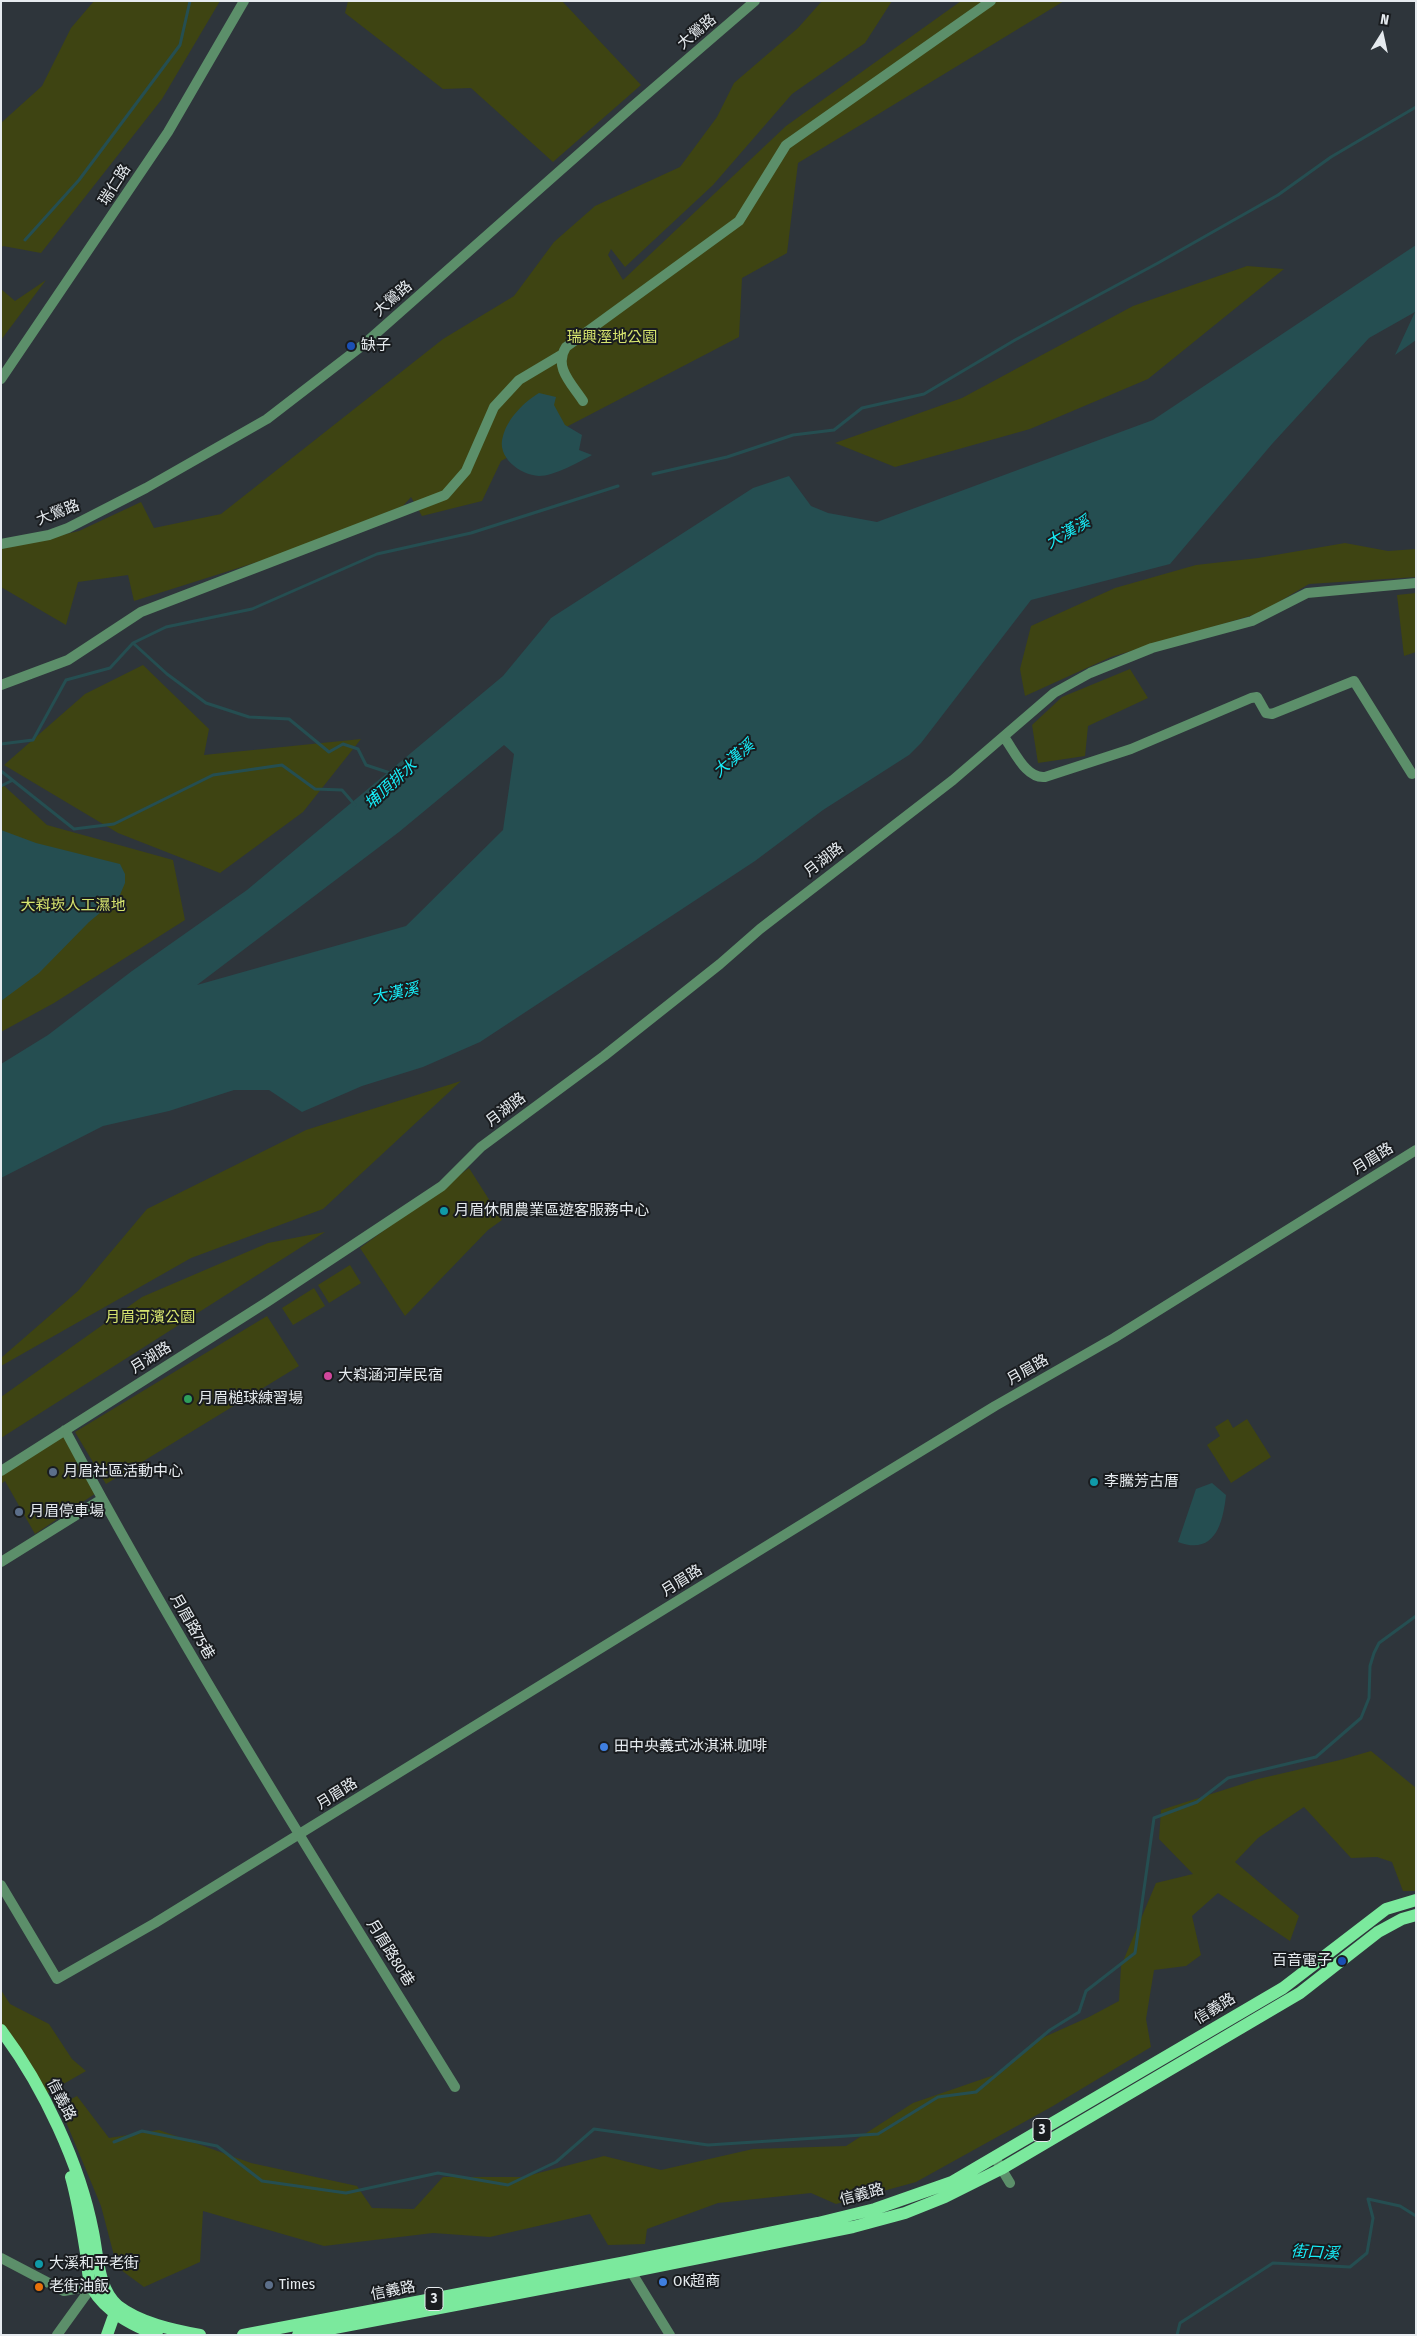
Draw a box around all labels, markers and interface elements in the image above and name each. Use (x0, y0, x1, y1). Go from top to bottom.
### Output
north arrow (1357, 10, 1407, 60)
street label: 大鶯路 (674, 11, 720, 53)
text: N (1379, 11, 1390, 29)
street label: 瑞仁路 (95, 161, 135, 209)
street label: 大鶯路 (370, 277, 416, 321)
park label: 瑞興溼地公園 (567, 329, 657, 347)
place label: 缺子 (361, 337, 391, 355)
marker: 缺子 (345, 340, 357, 352)
street label: 大鶯路 (34, 497, 82, 529)
water label: 大漢溪 (1042, 513, 1094, 553)
water label: 大漢溪 (709, 736, 759, 782)
water label: 埔頂排水 (361, 756, 421, 814)
street label: 月湖路 (801, 839, 847, 881)
park label: 大嵙崁人工濕地 (21, 897, 125, 915)
water label: 大漢溪 (370, 980, 420, 1008)
street label: 月湖路 (483, 1089, 529, 1131)
street label: 月眉路 (1349, 1139, 1397, 1179)
place label: 月眉休閒農業區遊客服務中心 (454, 1202, 649, 1220)
marker: 月眉休閒農業區遊客服務中心 (438, 1205, 450, 1217)
park label: 月眉河濱公園 (105, 1309, 195, 1327)
street label: 月湖路 (127, 1338, 175, 1378)
street label: 月眉路 (1004, 1351, 1052, 1389)
place label: 大嵙涵河岸民宿 (338, 1367, 443, 1385)
marker: 大嵙涵河岸民宿 (322, 1370, 334, 1382)
place label: 月眉槌球練習場 (198, 1390, 303, 1408)
marker: 月眉槌球練習場 (182, 1393, 194, 1405)
place label: 月眉社區活動中心 (63, 1463, 183, 1481)
marker: 月眉社區活動中心 (47, 1466, 59, 1478)
place label: 李騰芳古厝 (1104, 1473, 1179, 1491)
marker: 李騰芳古厝 (1088, 1476, 1100, 1488)
place label: 月眉停車場 (29, 1503, 104, 1521)
marker: 月眉停車場 (13, 1506, 25, 1518)
street label: 月眉路 (658, 1561, 706, 1601)
street label: 月眉路75巷 (166, 1591, 218, 1663)
place label: 田中央義式冰淇淋.咖啡 (614, 1738, 767, 1756)
marker: 田中央義式冰淇淋.咖啡 (598, 1741, 610, 1753)
street label: 月眉路 (313, 1774, 361, 1814)
street label: 月眉路80巷 (362, 1916, 418, 1990)
place label: 百音電子 (1272, 1952, 1332, 1970)
marker: 百音電子 (1336, 1955, 1348, 1967)
street label: 信義路 (1191, 1990, 1239, 2028)
street label: 信義路 (43, 2076, 79, 2124)
road number: 3 (1033, 2118, 1051, 2142)
street label: 信義路 (838, 2180, 886, 2210)
water label: 街口溪 (1291, 2242, 1339, 2264)
place label: 大溪和平老街 (49, 2255, 139, 2273)
marker: 大溪和平老街 (33, 2258, 45, 2270)
place label: OK超商 (673, 2273, 720, 2291)
place label: Times (279, 2276, 315, 2294)
marker: OK超商 (657, 2276, 669, 2288)
place label: 老街油飯 (49, 2278, 109, 2296)
street label: 信義路 (369, 2278, 417, 2304)
marker: Times (263, 2279, 275, 2291)
marker: 老街油飯 (33, 2281, 45, 2293)
road number: 3 (425, 2288, 443, 2310)

